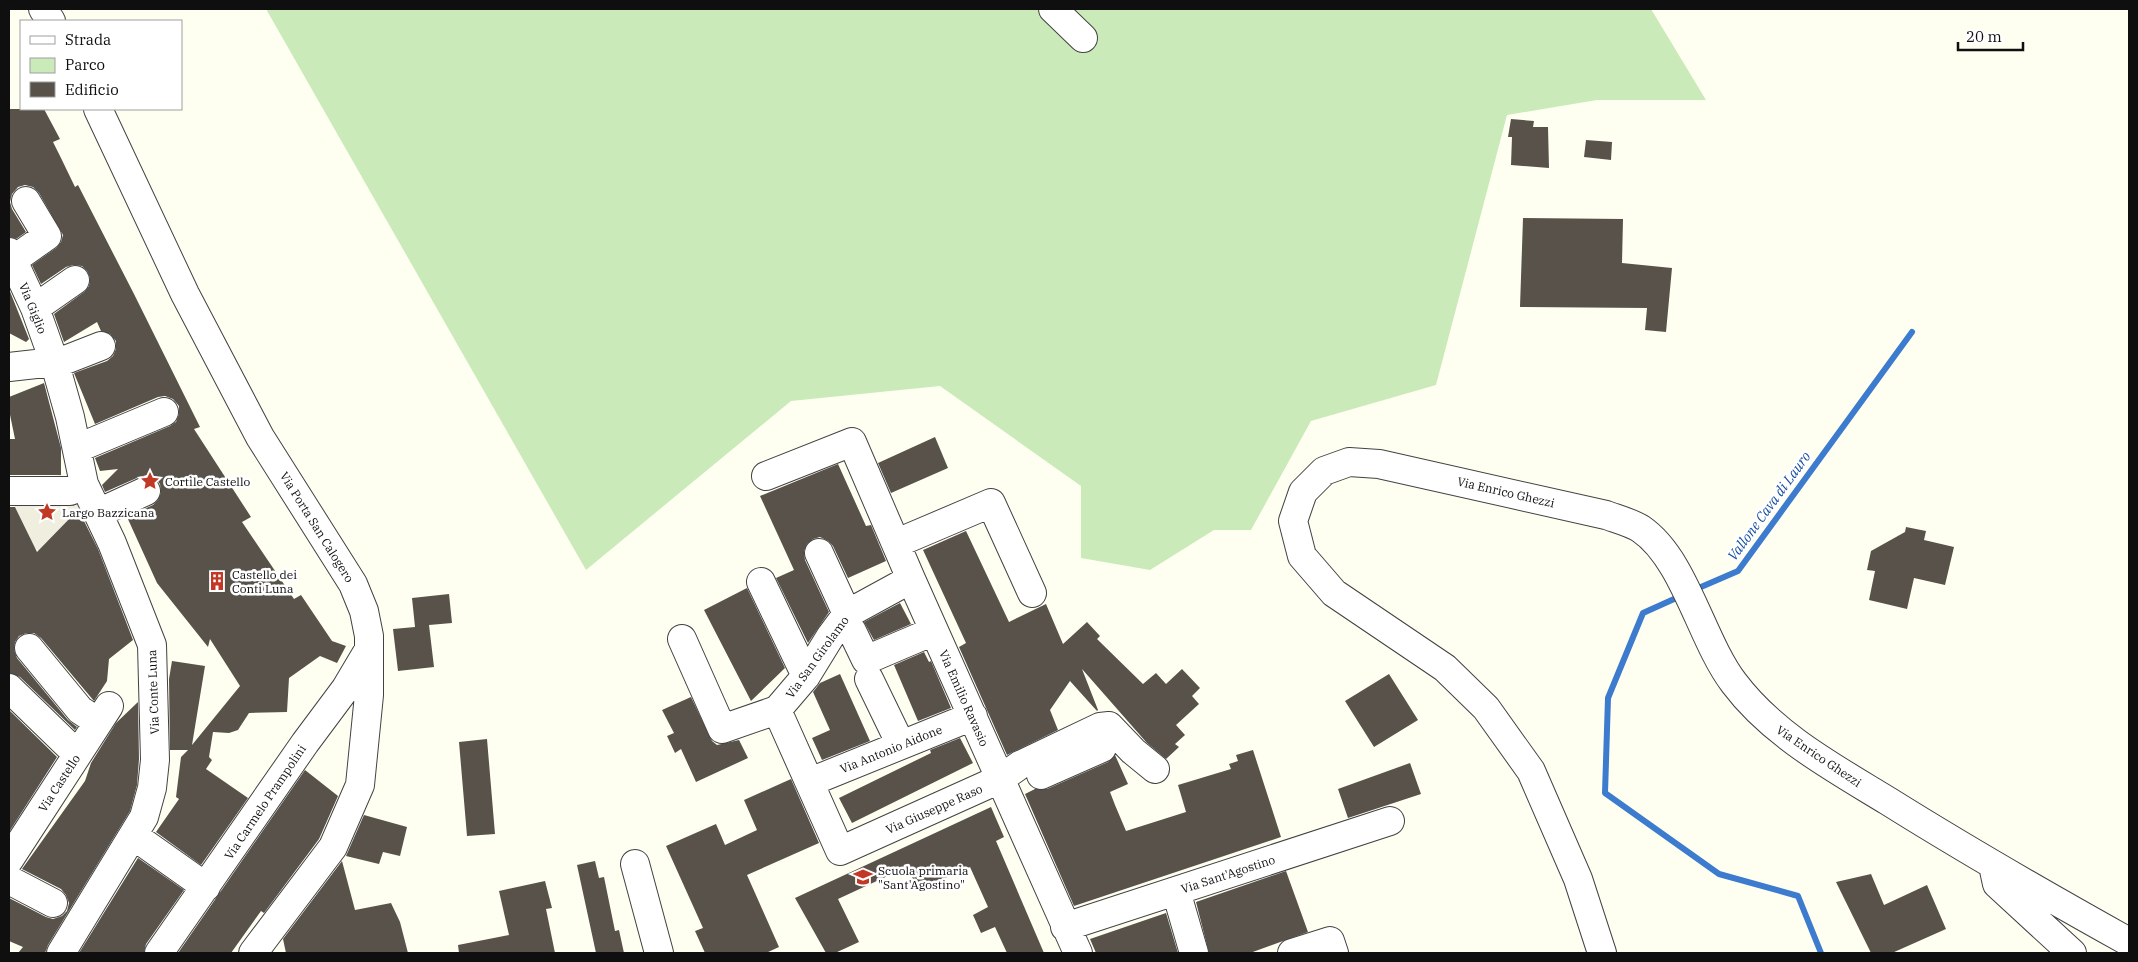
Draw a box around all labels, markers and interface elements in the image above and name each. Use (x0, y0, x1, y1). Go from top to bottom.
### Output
legend (20, 20, 182, 110)
scale bar (1958, 20, 2023, 52)
text: 20 m (1966, 27, 2002, 46)
text: Strada (65, 30, 111, 49)
text: Parco (65, 55, 105, 74)
text: Edificio (65, 80, 119, 99)
street label: Via Giglio (16, 280, 50, 336)
water label: Vallone Cava di Lauro (1723, 448, 1815, 564)
street label: Via Porta San Calogero (277, 469, 357, 585)
place icon: Cortile Castello (139, 470, 161, 492)
place label: Cortile Castello (165, 474, 251, 489)
street label: Via Enrico Ghezzi (1456, 474, 1556, 511)
place icon: Largo Bazzicana (36, 501, 58, 523)
place label: Largo Bazzicana (62, 505, 155, 520)
place label: Castello dei Conti Luna (232, 567, 297, 596)
building icon: Castello dei Conti Luna (206, 570, 228, 592)
street label: Via San Girolamo (782, 613, 852, 701)
street label: Via Emilio Ravasio (936, 647, 992, 749)
street label: Via Conte Luna (144, 649, 162, 735)
street label: Via Antonio Aidone (838, 722, 944, 776)
street label: Via Enrico Ghezzi (1774, 722, 1865, 790)
street label: Via Carmelo Prampolini (221, 742, 309, 862)
street label: Via Castello (35, 751, 83, 815)
street label: Via Giuseppe Raso (883, 781, 985, 837)
street label: Via Sant'Agostino (1179, 852, 1277, 896)
place label: Scuola primaria "Sant'Agostino" (878, 863, 969, 892)
school or university icon: Scuola primaria "Sant'Agostino" (852, 866, 874, 888)

